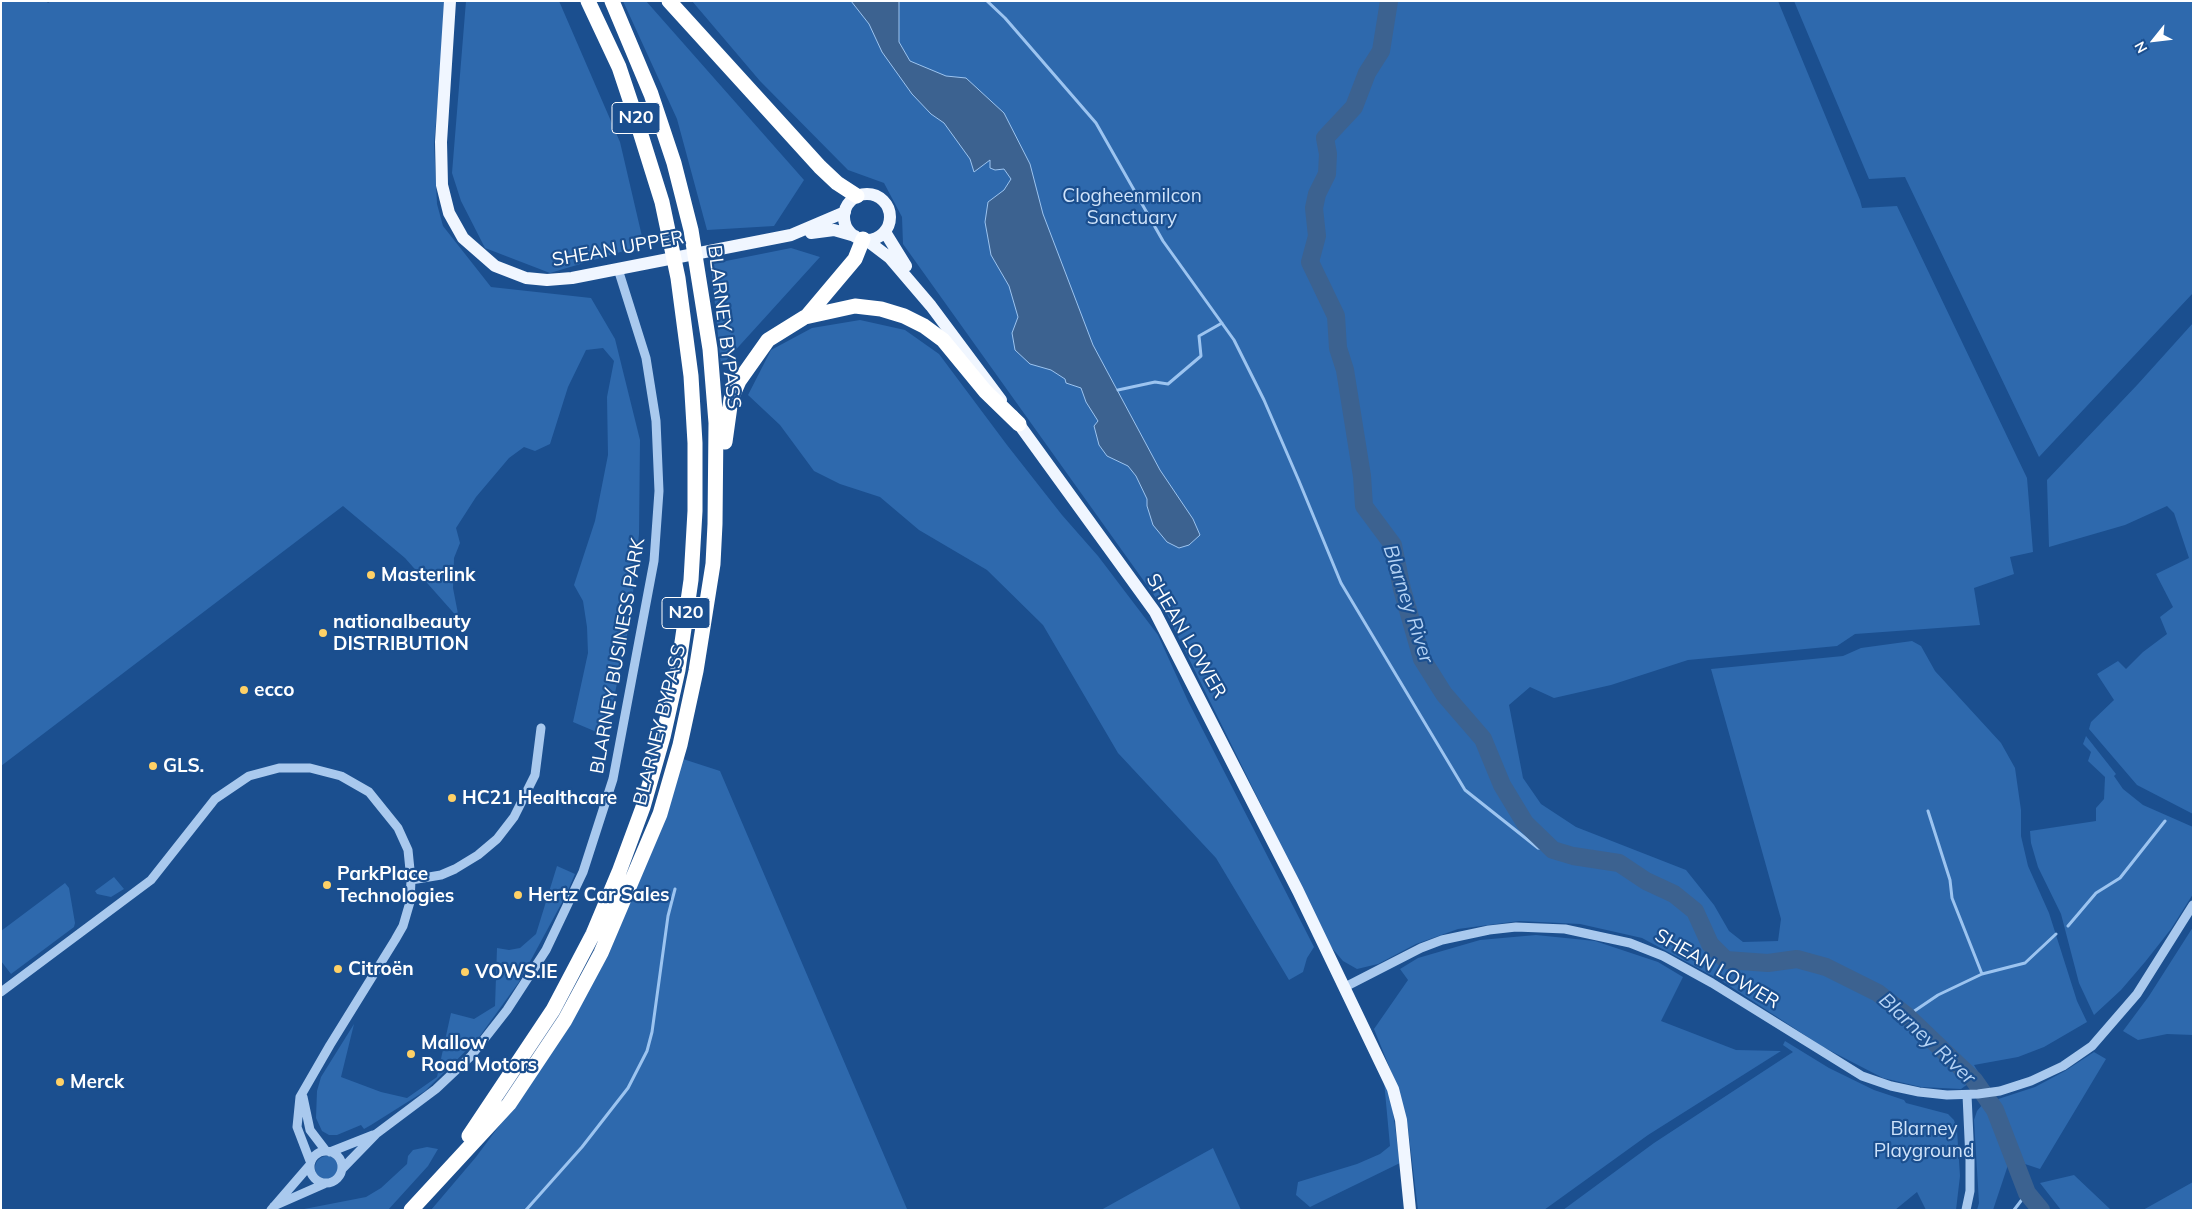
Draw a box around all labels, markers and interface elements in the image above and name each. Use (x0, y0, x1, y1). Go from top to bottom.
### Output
north arrow (2129, 15, 2179, 65)
text: N (2130, 38, 2151, 56)
road number: N20 (612, 102, 660, 134)
park label: Clogheenmilcon Sanctuary (1062, 185, 1202, 229)
street label: SHEAN UPPER (550, 226, 686, 272)
street label: BLARNEY BYPASS (703, 244, 745, 410)
street label: BLARNEY BUSINESS PARK (586, 536, 650, 776)
water label: Blarney River (1378, 542, 1438, 666)
place label: Masterlink (381, 564, 476, 586)
marker: Masterlink (365, 569, 377, 581)
street label: SHEAN LOWER (1141, 570, 1231, 702)
road number: N20 (662, 598, 710, 628)
place label: nationalbeauty DISTRIBUTION (333, 611, 471, 655)
marker: nationalbeauty DISTRIBUTION (317, 627, 329, 639)
street label: BLARNEY BYPASS (629, 642, 691, 808)
place label: ecco (254, 679, 294, 701)
marker: ecco (238, 684, 250, 696)
place label: GLS. (163, 755, 204, 777)
marker: GLS. (147, 760, 159, 772)
place label: HC21 Healthcare (462, 787, 617, 809)
marker: HC21 Healthcare (446, 792, 458, 804)
place label: ParkPlace Technologies (337, 863, 454, 907)
marker: ParkPlace Technologies (321, 879, 333, 891)
place label: Hertz Car Sales (528, 884, 670, 906)
marker: Hertz Car Sales (512, 889, 524, 901)
street label: SHEAN LOWER (1651, 924, 1783, 1014)
place label: Citroën (348, 958, 414, 980)
place label: VOWS.IE (475, 961, 557, 983)
marker: Citroën (332, 963, 344, 975)
marker: VOWS.IE (459, 966, 471, 978)
water label: Blarney River (1874, 988, 1980, 1090)
place label: Mallow Road Motors (421, 1032, 537, 1076)
marker: Mallow Road Motors (405, 1048, 417, 1060)
place label: Merck (70, 1071, 124, 1093)
marker: Merck (54, 1076, 66, 1088)
park label: Blarney Playground (1874, 1118, 1974, 1162)

